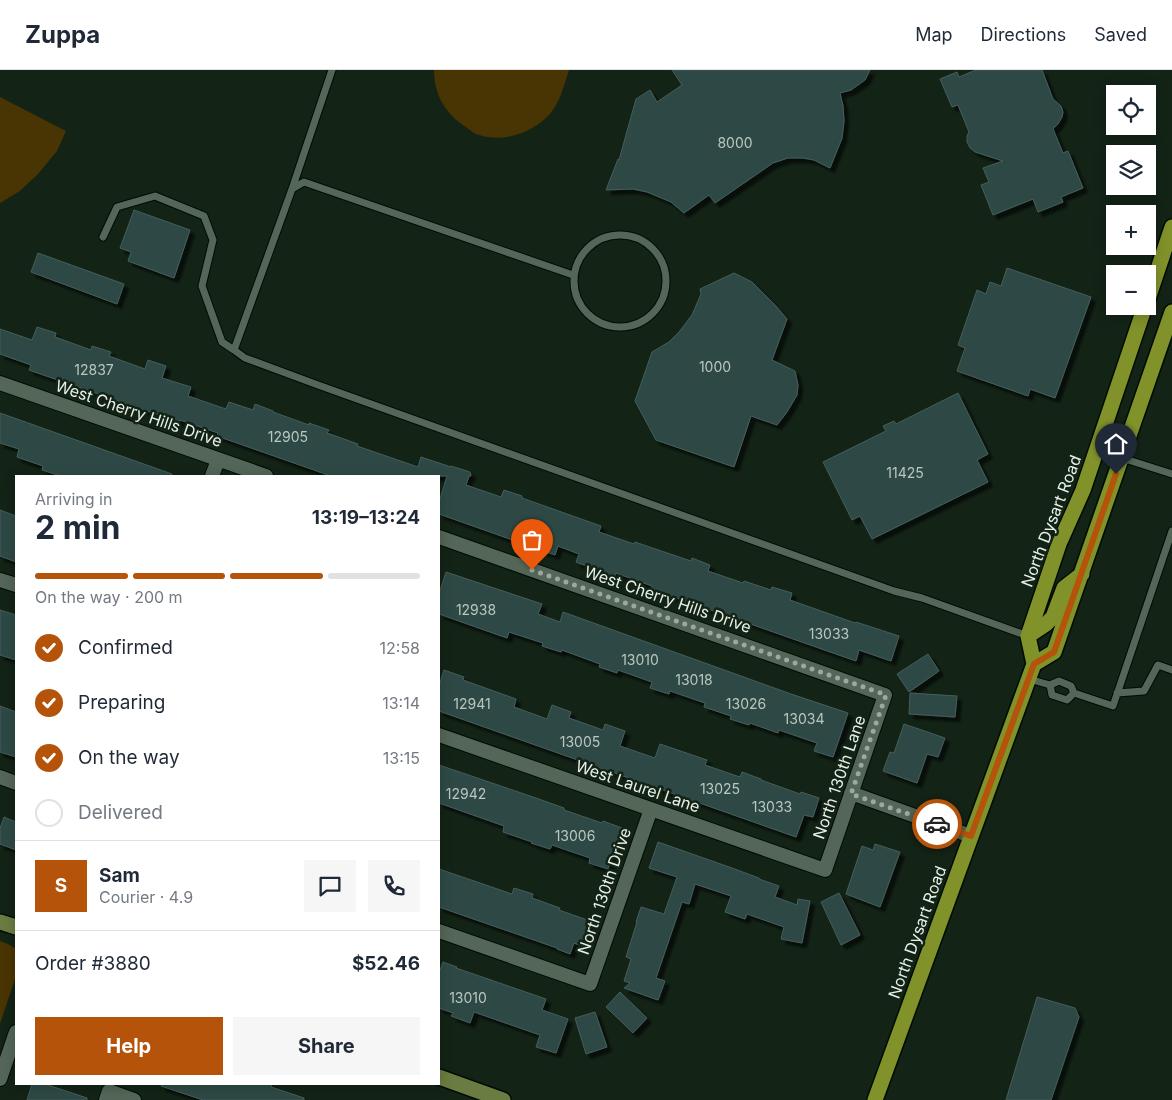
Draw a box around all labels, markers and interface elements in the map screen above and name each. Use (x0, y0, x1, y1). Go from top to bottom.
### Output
text: Zuppa (25, 20, 100, 49)
text: Map (915, 24, 953, 45)
text: Directions (981, 24, 1066, 45)
text: Saved (1094, 24, 1147, 45)
map controls (1106, 85, 1156, 315)
button: locate (1106, 85, 1156, 135)
house number: 8000 (717, 134, 753, 151)
button: layers (1106, 145, 1156, 195)
button: + (1106, 205, 1156, 255)
button: − (1106, 265, 1156, 315)
house number: 1000 (699, 358, 731, 375)
house number: 12837 (74, 361, 114, 378)
street label: West Cherry Hills Drive (53, 375, 225, 451)
pin (1095, 423, 1137, 474)
house number: 12905 (268, 428, 308, 445)
icon: home (1102, 430, 1130, 458)
street label: North Dysart Road (1017, 452, 1085, 590)
house number: 11425 (886, 464, 924, 481)
text: Arriving in (35, 489, 112, 509)
text: 13:19–13:24 (312, 506, 420, 529)
text: 2 min (35, 508, 121, 547)
pin (511, 519, 553, 570)
icon: bag (518, 526, 546, 554)
street label: West Cherry Hills Drive (582, 561, 754, 637)
text: On the way · 200 m (35, 587, 183, 607)
house number: 12938 (456, 601, 496, 618)
house number: 13033 (809, 625, 849, 642)
icon: check (35, 634, 63, 662)
text: Confirmed (78, 636, 173, 659)
text: 12:58 (380, 638, 420, 658)
house number: 13010 (621, 651, 659, 668)
house number: 13018 (675, 671, 713, 688)
icon: check (35, 689, 63, 717)
text: Preparing (78, 691, 165, 714)
text: 13:14 (382, 693, 420, 713)
house number: 12941 (453, 695, 491, 712)
house number: 13026 (726, 695, 766, 712)
house number: 13034 (784, 710, 824, 727)
street label: North 130th Lane (808, 712, 870, 842)
house number: 13005 (560, 733, 600, 750)
icon: check (35, 744, 63, 772)
text: On the way (78, 746, 180, 769)
text: 13:15 (383, 748, 420, 768)
street label: West Laurel Lane (573, 755, 703, 817)
house number: 13025 (700, 780, 740, 797)
house number: 12942 (446, 785, 486, 802)
house number: 13033 (752, 798, 792, 815)
courier (912, 799, 962, 849)
text: Delivered (78, 801, 163, 824)
icon: car (923, 810, 951, 838)
street label: North 130th Drive (573, 825, 635, 957)
house number: 13006 (555, 827, 595, 844)
button: chat (304, 860, 356, 912)
button: phone (368, 860, 420, 912)
street label: North Dysart Road (884, 863, 950, 1001)
text: Sam (99, 864, 140, 887)
text: S (55, 874, 67, 897)
text: Courier · 4.9 (99, 887, 193, 907)
text: Order #3880 (35, 952, 151, 975)
text: $52.46 (352, 952, 420, 975)
house number: 13010 (449, 989, 487, 1006)
button: Help (35, 1017, 223, 1075)
button: Share (233, 1017, 420, 1075)

